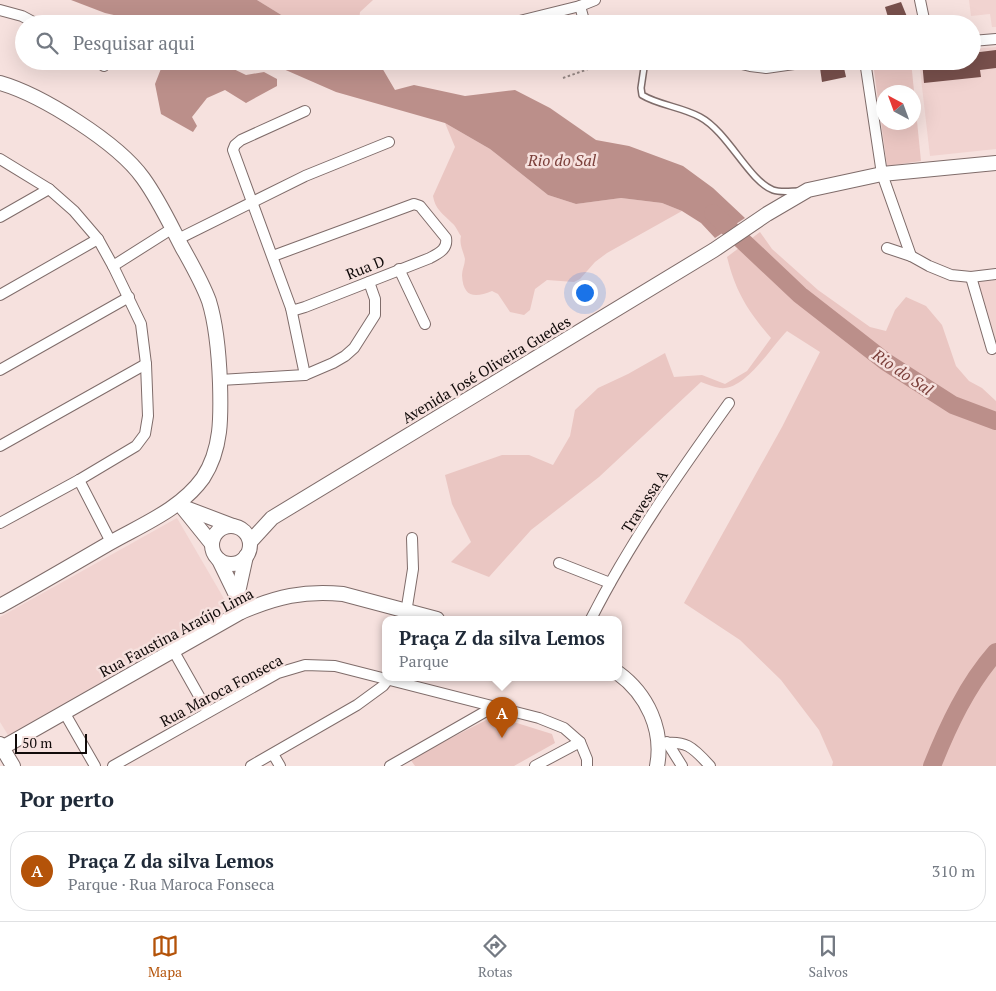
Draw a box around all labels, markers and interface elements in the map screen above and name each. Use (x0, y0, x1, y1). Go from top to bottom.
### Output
search box (15, 15, 981, 70)
icon: search (33, 29, 61, 57)
text: Pesquisar aqui (73, 30, 195, 55)
north arrow (876, 85, 921, 130)
water label: Rio do Sal (527, 149, 597, 171)
street label: Rua D (343, 250, 387, 284)
your location (572, 280, 598, 306)
street label: Avenida José Oliveira Guedes (398, 311, 574, 427)
water label: Rio do Sal (868, 343, 938, 401)
street label: Travessa A (616, 465, 672, 536)
street label: Rua Faustina Araújo Lima (95, 583, 257, 681)
popup (382, 616, 622, 681)
text: Praça Z da silva Lemos (399, 625, 605, 650)
street label: Rua Maroca Fonseca (156, 649, 286, 731)
text: Parque (399, 650, 449, 672)
pin: A (486, 697, 518, 738)
scale bar (15, 731, 88, 754)
text: 50 m (22, 733, 52, 752)
text: Por perto (20, 785, 114, 813)
text: Praça Z da silva Lemos (68, 848, 274, 873)
text: A (31, 860, 43, 882)
text: 310 m (932, 860, 975, 882)
text: Parque · Rua Maroca Fonseca (68, 873, 275, 895)
tab: Mapa (148, 932, 182, 981)
tab: Rotas (478, 932, 513, 981)
tab: Salvos (809, 932, 848, 981)

